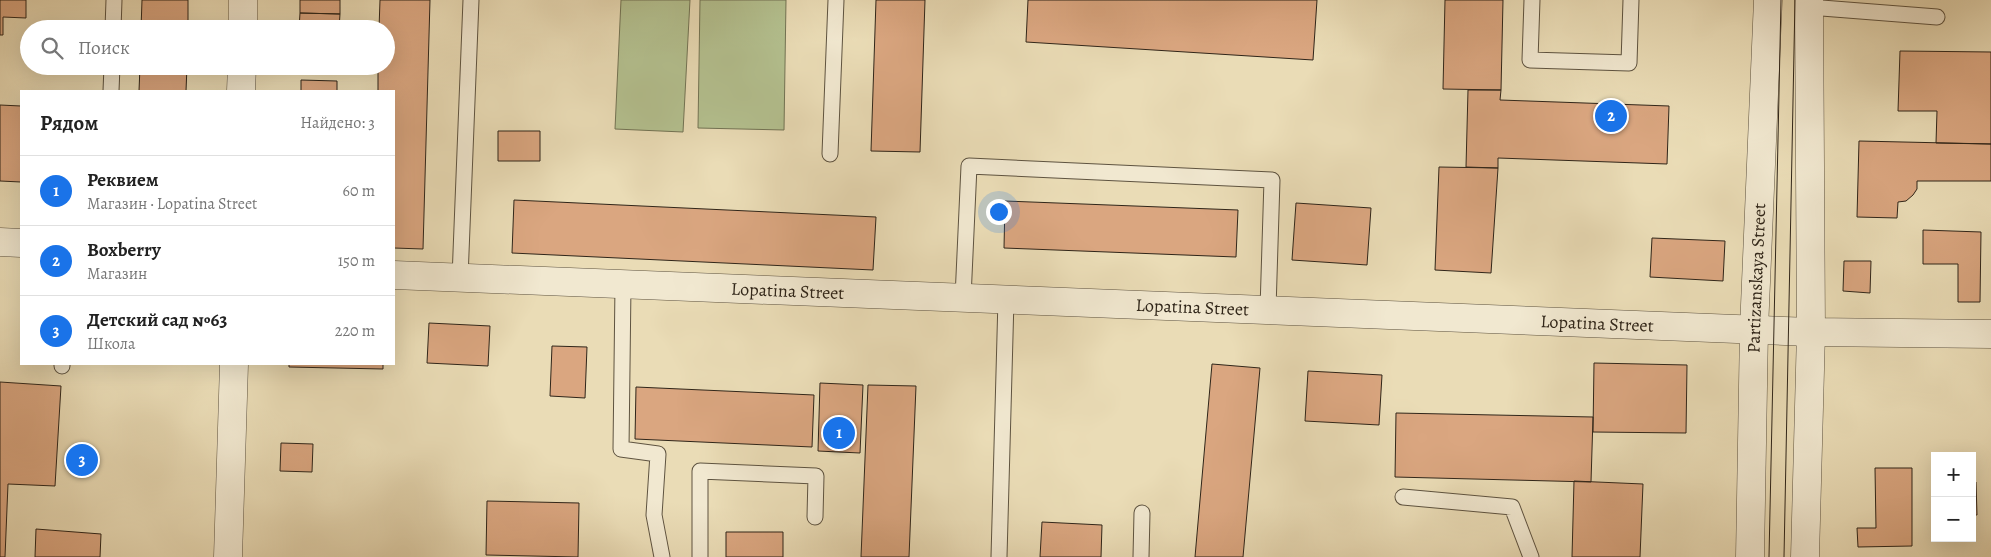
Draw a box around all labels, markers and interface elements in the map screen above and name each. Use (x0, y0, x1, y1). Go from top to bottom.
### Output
search box (20, 20, 395, 75)
icon: search (38, 34, 66, 62)
text: Поиск (78, 35, 130, 61)
pin: 2 (1595, 97, 1627, 135)
text: Рядом (40, 109, 98, 137)
text: Найдено: 3 (300, 112, 375, 134)
text: Реквием (87, 167, 159, 193)
text: 1 (53, 180, 59, 202)
text: 60 m (343, 180, 375, 202)
text: Магазин · Lopatina Street (87, 193, 257, 215)
your location (986, 199, 1012, 225)
street label: Partizanskaya Street (1742, 202, 1771, 353)
text: Boxberry (87, 237, 161, 263)
text: 2 (52, 250, 60, 272)
text: 150 m (338, 250, 375, 272)
text: Магазин (87, 263, 147, 285)
street label: Lopatina Street (731, 277, 845, 305)
street label: Lopatina Street (1135, 293, 1249, 321)
text: Детский сад №63 (87, 307, 228, 333)
street label: Lopatina Street (1540, 309, 1654, 338)
text: 3 (53, 320, 59, 342)
text: 220 m (335, 320, 375, 342)
text: Школа (87, 333, 135, 355)
pin: 1 (823, 414, 855, 452)
pin: 3 (66, 441, 98, 479)
map controls (1931, 452, 1976, 542)
button: + (1931, 452, 1976, 497)
button: − (1931, 497, 1976, 542)

